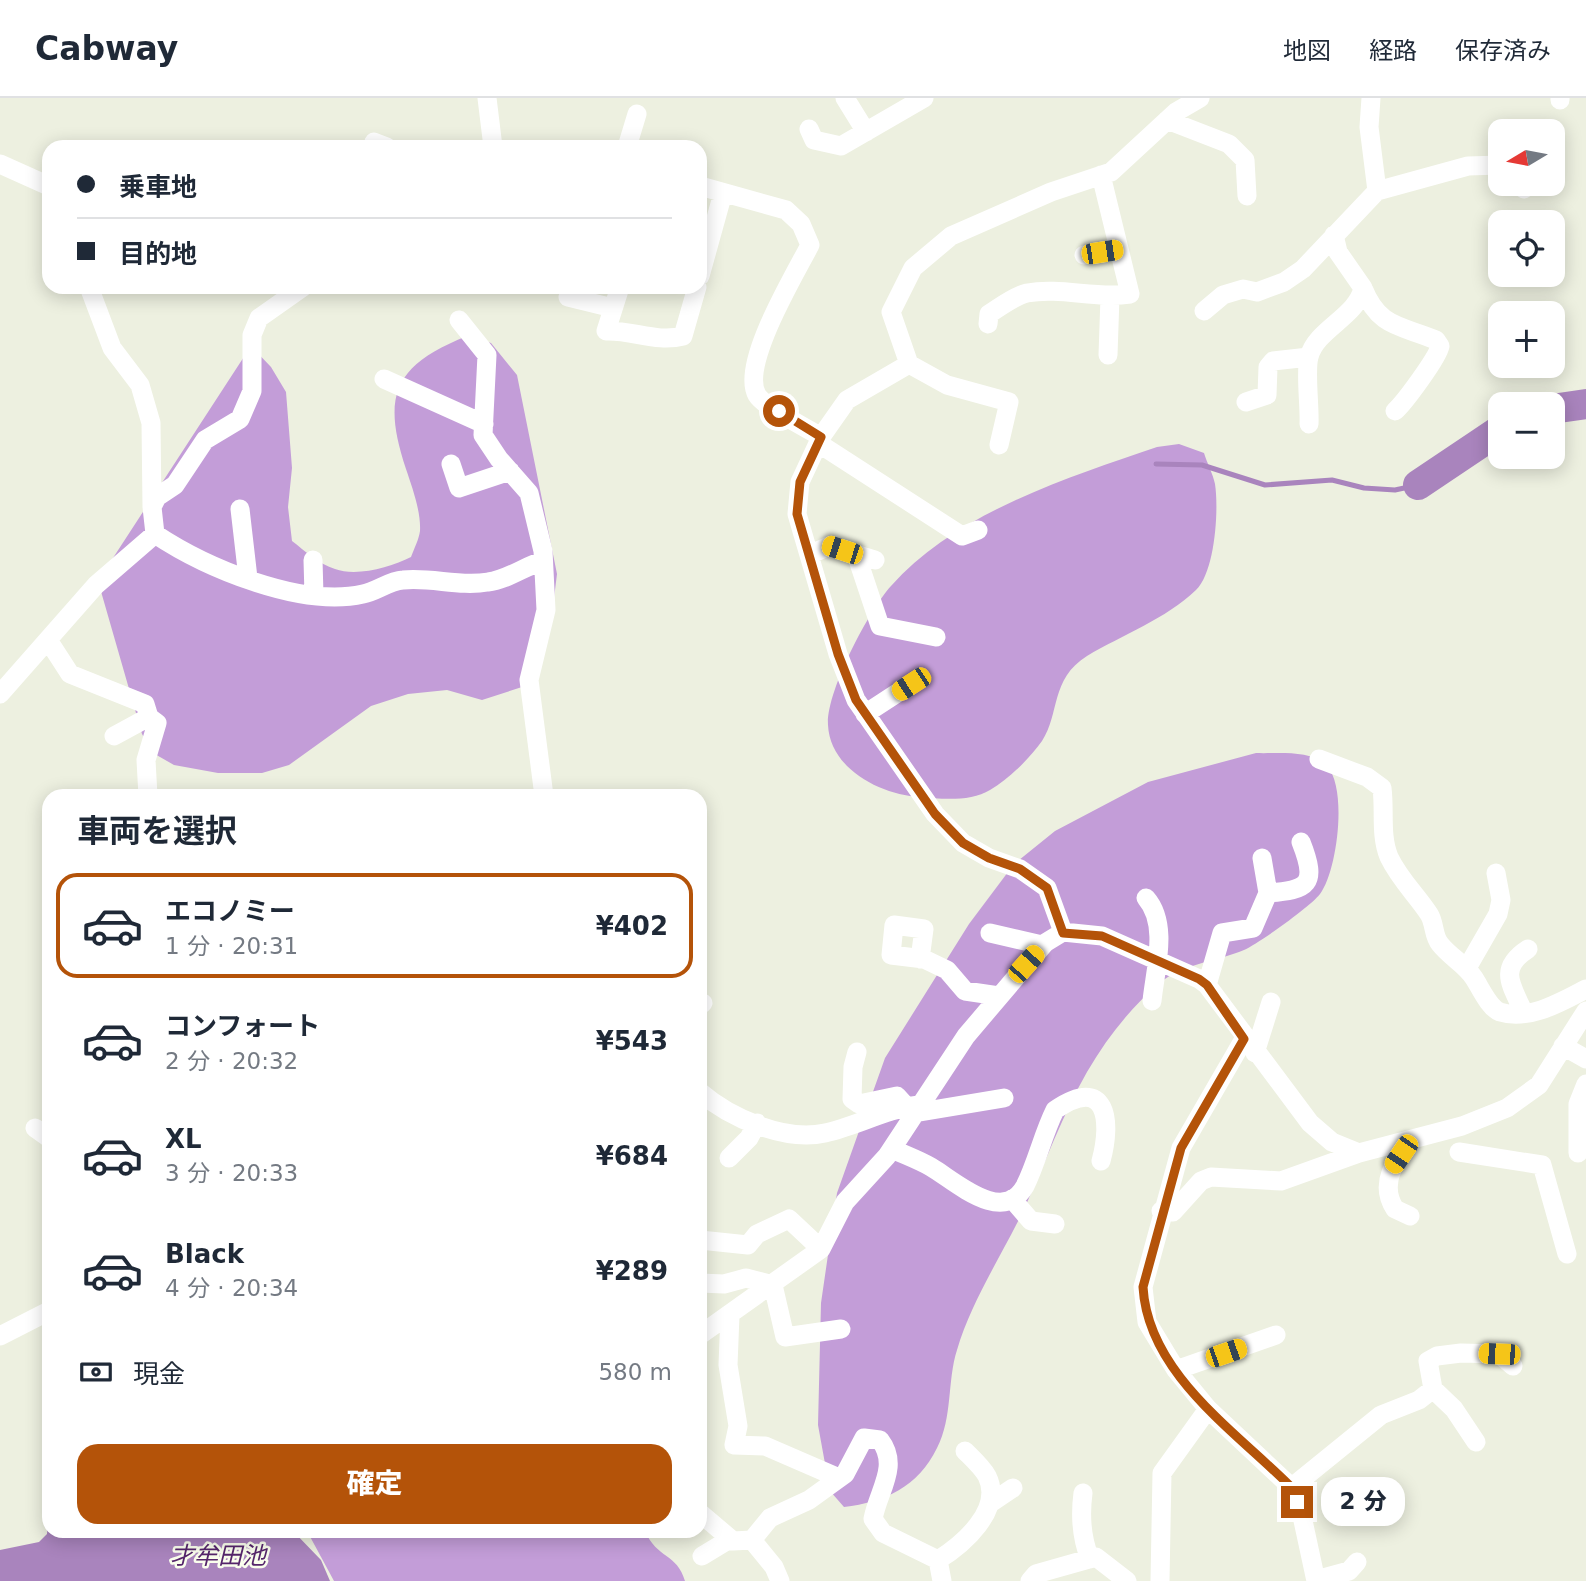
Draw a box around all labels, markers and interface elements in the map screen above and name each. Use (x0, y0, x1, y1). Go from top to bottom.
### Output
text: Cabway (35, 29, 178, 68)
text: 地図 (1283, 37, 1331, 65)
text: 経路 (1369, 37, 1417, 65)
text: 保存済み (1455, 37, 1551, 65)
north arrow (1488, 119, 1564, 196)
map controls (1488, 119, 1565, 469)
text: 乗車地 (119, 172, 197, 202)
button: locate (1488, 210, 1565, 287)
car (1080, 238, 1125, 266)
text: 目的地 (119, 239, 197, 269)
button: + (1488, 301, 1565, 378)
button: − (1488, 392, 1565, 469)
route start (763, 395, 795, 427)
car (819, 534, 866, 566)
car (888, 664, 935, 704)
text: 車両を選択 (77, 812, 237, 850)
icon: car (81, 894, 144, 957)
text: エコノミー (165, 896, 295, 926)
text: ¥402 (596, 911, 668, 941)
text: 1 分 · 20:31 (165, 933, 298, 959)
car (1005, 941, 1048, 987)
icon: car (81, 1009, 144, 1072)
text: コンフォート (165, 1011, 320, 1041)
text: ¥543 (596, 1026, 668, 1056)
text: 2 分 · 20:32 (165, 1048, 298, 1074)
icon: car (81, 1124, 144, 1187)
text: XL (165, 1124, 202, 1154)
car (1381, 1131, 1422, 1177)
text: ¥684 (596, 1141, 668, 1171)
text: 3 分 · 20:33 (165, 1160, 298, 1186)
icon: car (81, 1239, 144, 1302)
text: Black (165, 1239, 244, 1269)
text: ¥289 (596, 1256, 668, 1286)
text: 4 分 · 20:34 (165, 1275, 298, 1301)
car (1203, 1336, 1250, 1370)
car (1478, 1343, 1521, 1365)
icon: cash (77, 1353, 115, 1391)
text: 現金 (133, 1359, 185, 1389)
text: 580 m (598, 1359, 672, 1385)
button: 確定 (77, 1444, 672, 1524)
callout: 2 分 (1322, 1478, 1406, 1526)
route end (1281, 1486, 1313, 1518)
text: 2 分 (1339, 1488, 1387, 1514)
water label: 才牟田池 (170, 1542, 268, 1570)

